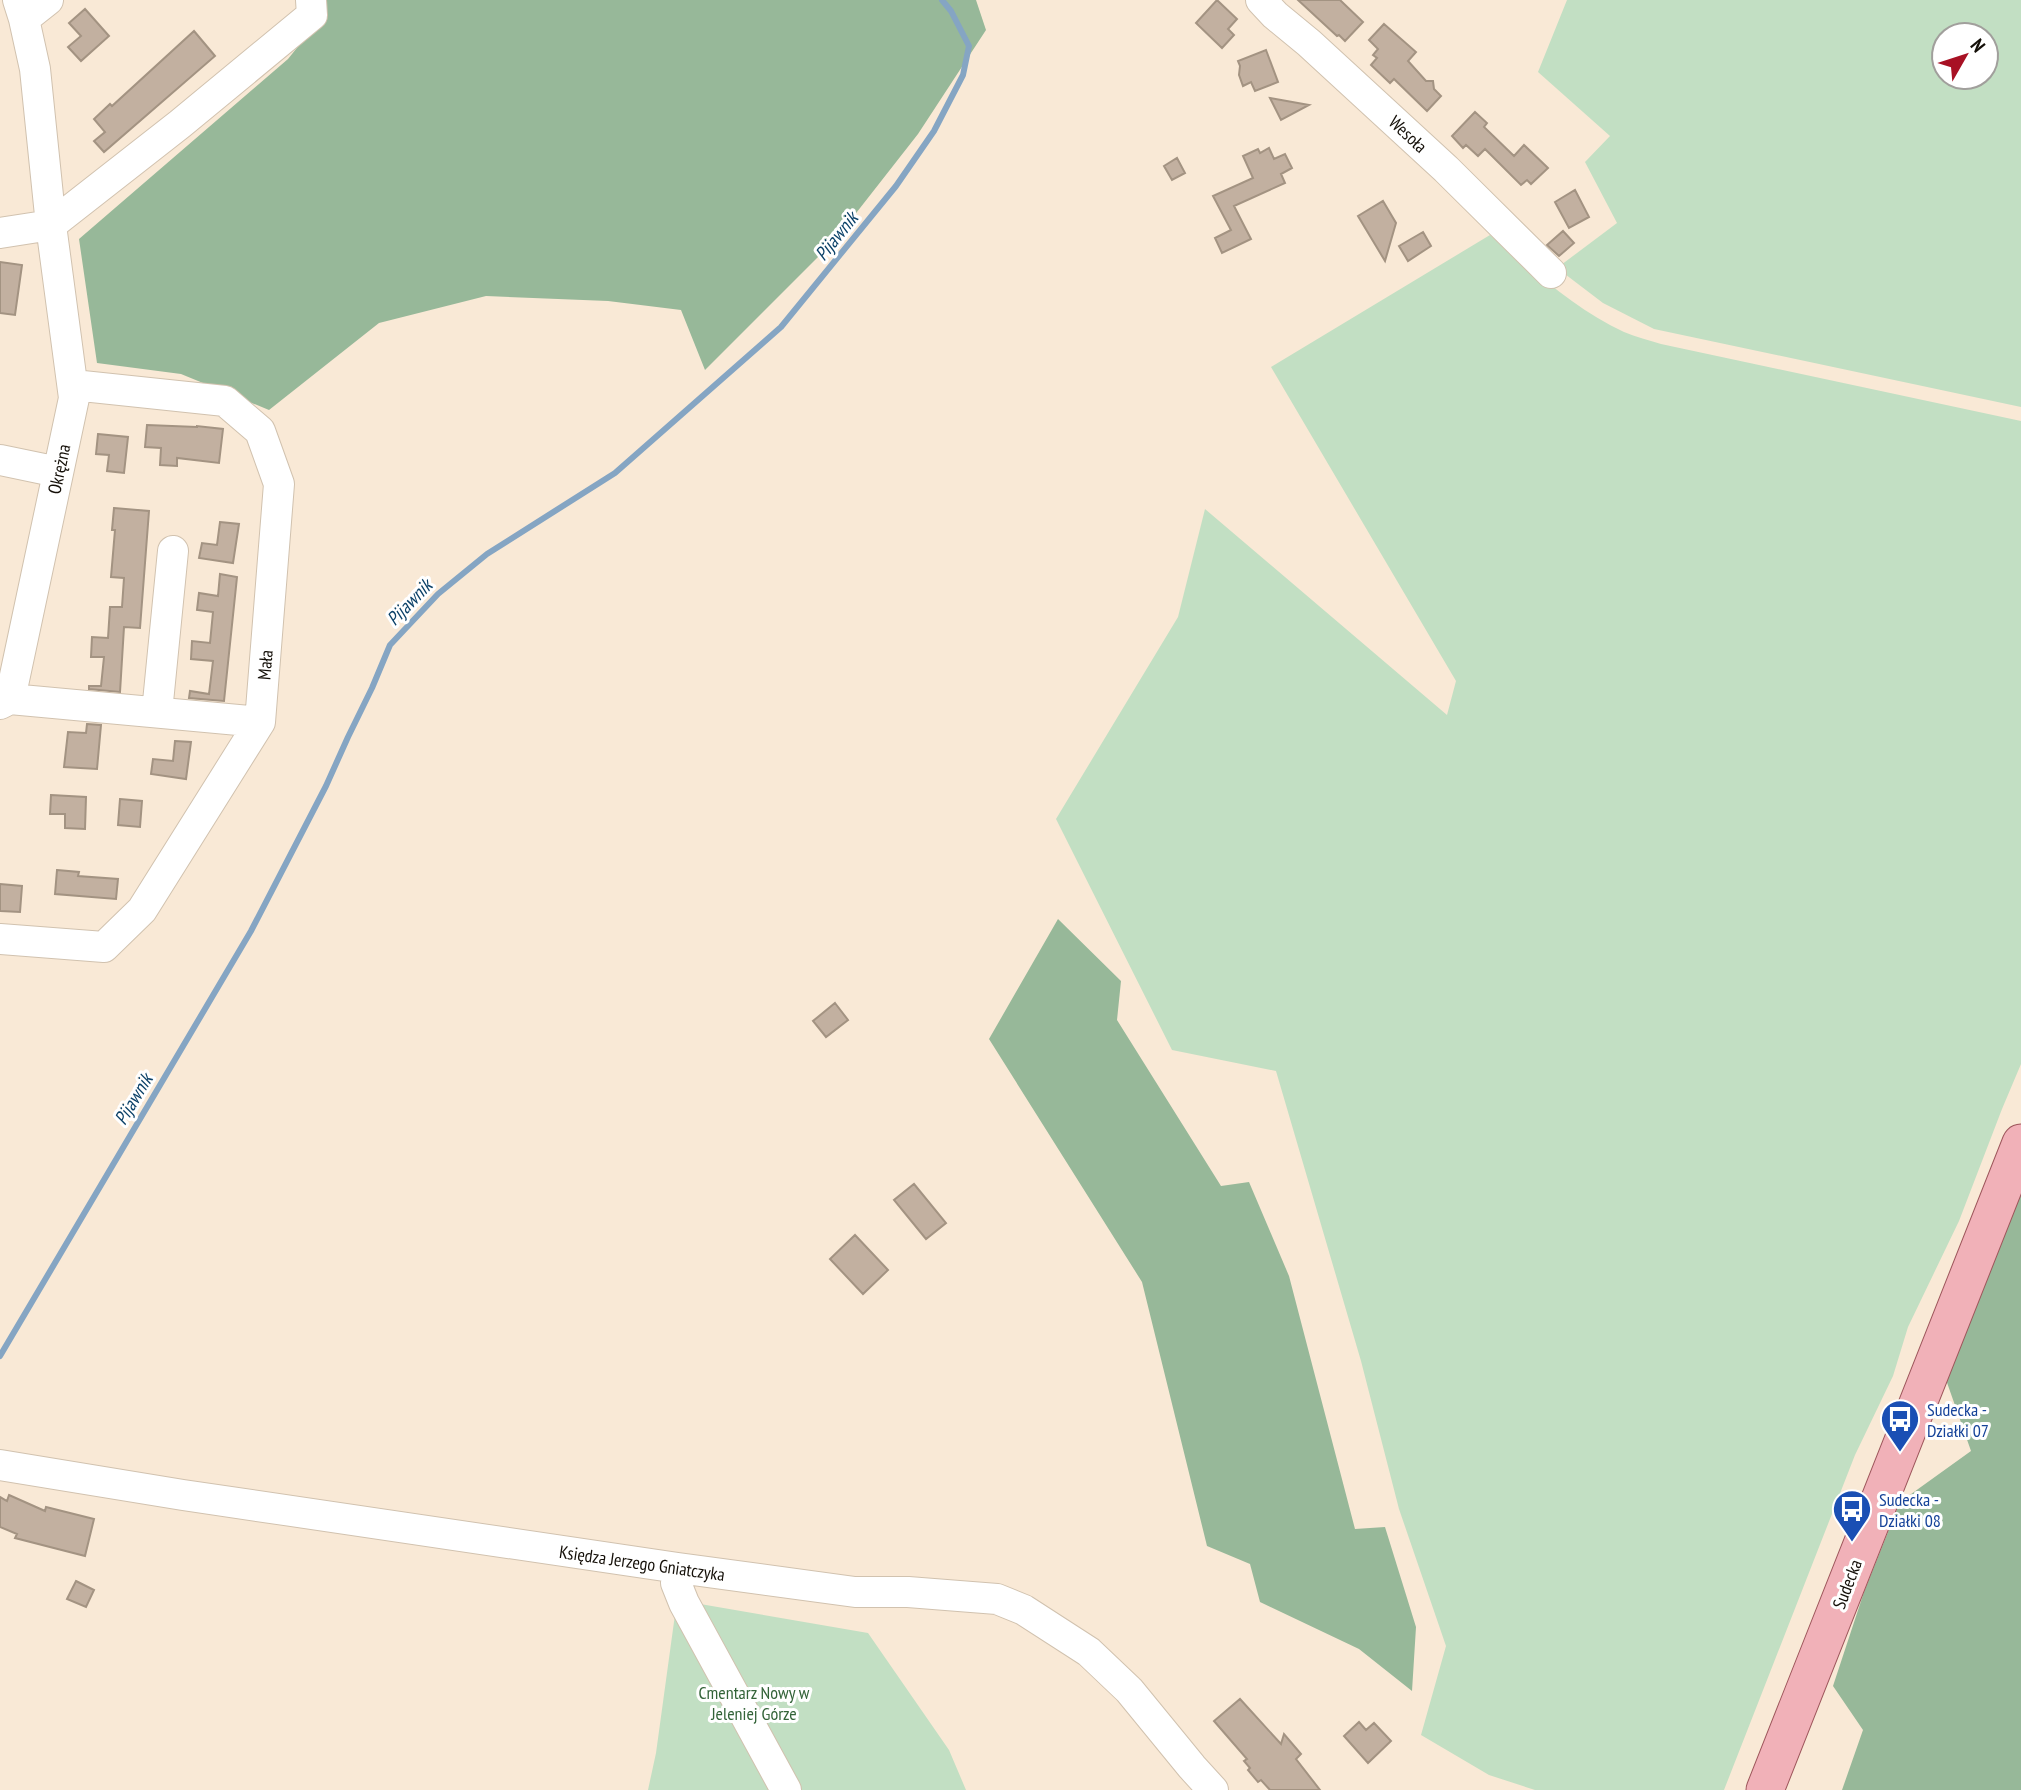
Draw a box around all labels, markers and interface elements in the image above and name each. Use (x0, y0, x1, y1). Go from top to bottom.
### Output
north arrow (1930, 21, 2000, 91)
text: N (1966, 34, 1991, 57)
street label: Wesoła (1384, 111, 1432, 157)
water label: Pijawnik (809, 205, 864, 265)
street label: Okrężna (42, 442, 76, 496)
water label: Pijawnik (381, 572, 439, 630)
street label: Mała (252, 649, 278, 681)
water label: Pijawnik (108, 1067, 159, 1129)
bus stop icon: Sudecka - Działki 07 (1879, 1398, 1921, 1453)
place label: Sudecka - Działki 07 (1927, 1398, 1989, 1442)
bus stop icon: Sudecka - Działki 08 (1831, 1488, 1873, 1543)
place label: Sudecka - Działki 08 (1879, 1488, 1941, 1532)
street label: Księdza Jerzego Gniatczyka (558, 1540, 726, 1586)
street label: Sudecka (1827, 1556, 1867, 1612)
park label: Cmentarz Nowy w Jeleniej Górze (699, 1681, 810, 1725)

